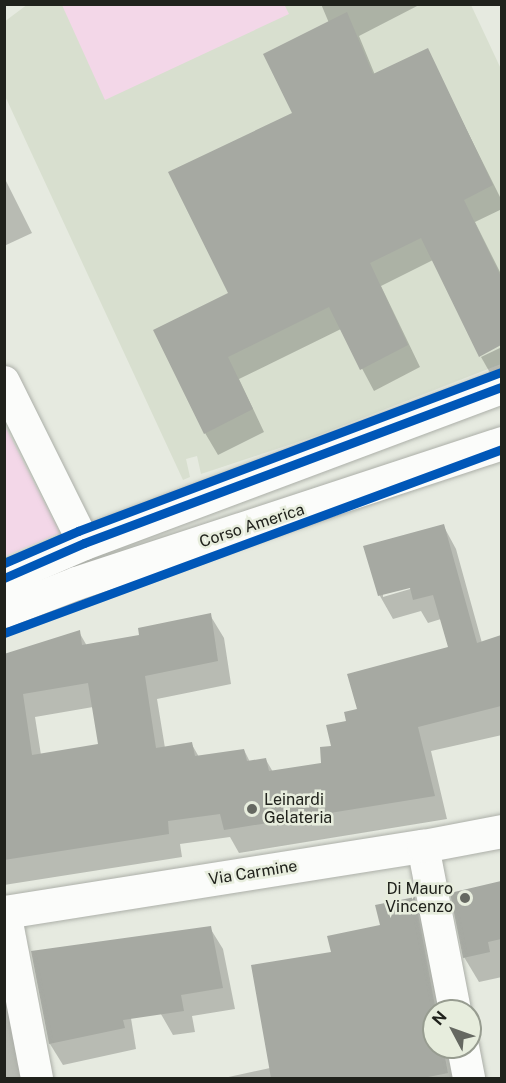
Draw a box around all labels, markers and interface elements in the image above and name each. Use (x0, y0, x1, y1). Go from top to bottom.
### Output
street label: Corso America (197, 500, 307, 552)
place label: Leinardi Gelateria (264, 790, 332, 828)
marker: Leinardi Gelateria (245, 802, 259, 816)
street label: Via Carmine (207, 857, 299, 889)
place label: Di Mauro Vincenzo (385, 879, 453, 917)
marker: Di Mauro Vincenzo (458, 891, 472, 905)
north arrow (422, 999, 482, 1059)
text: N (428, 1007, 451, 1029)

